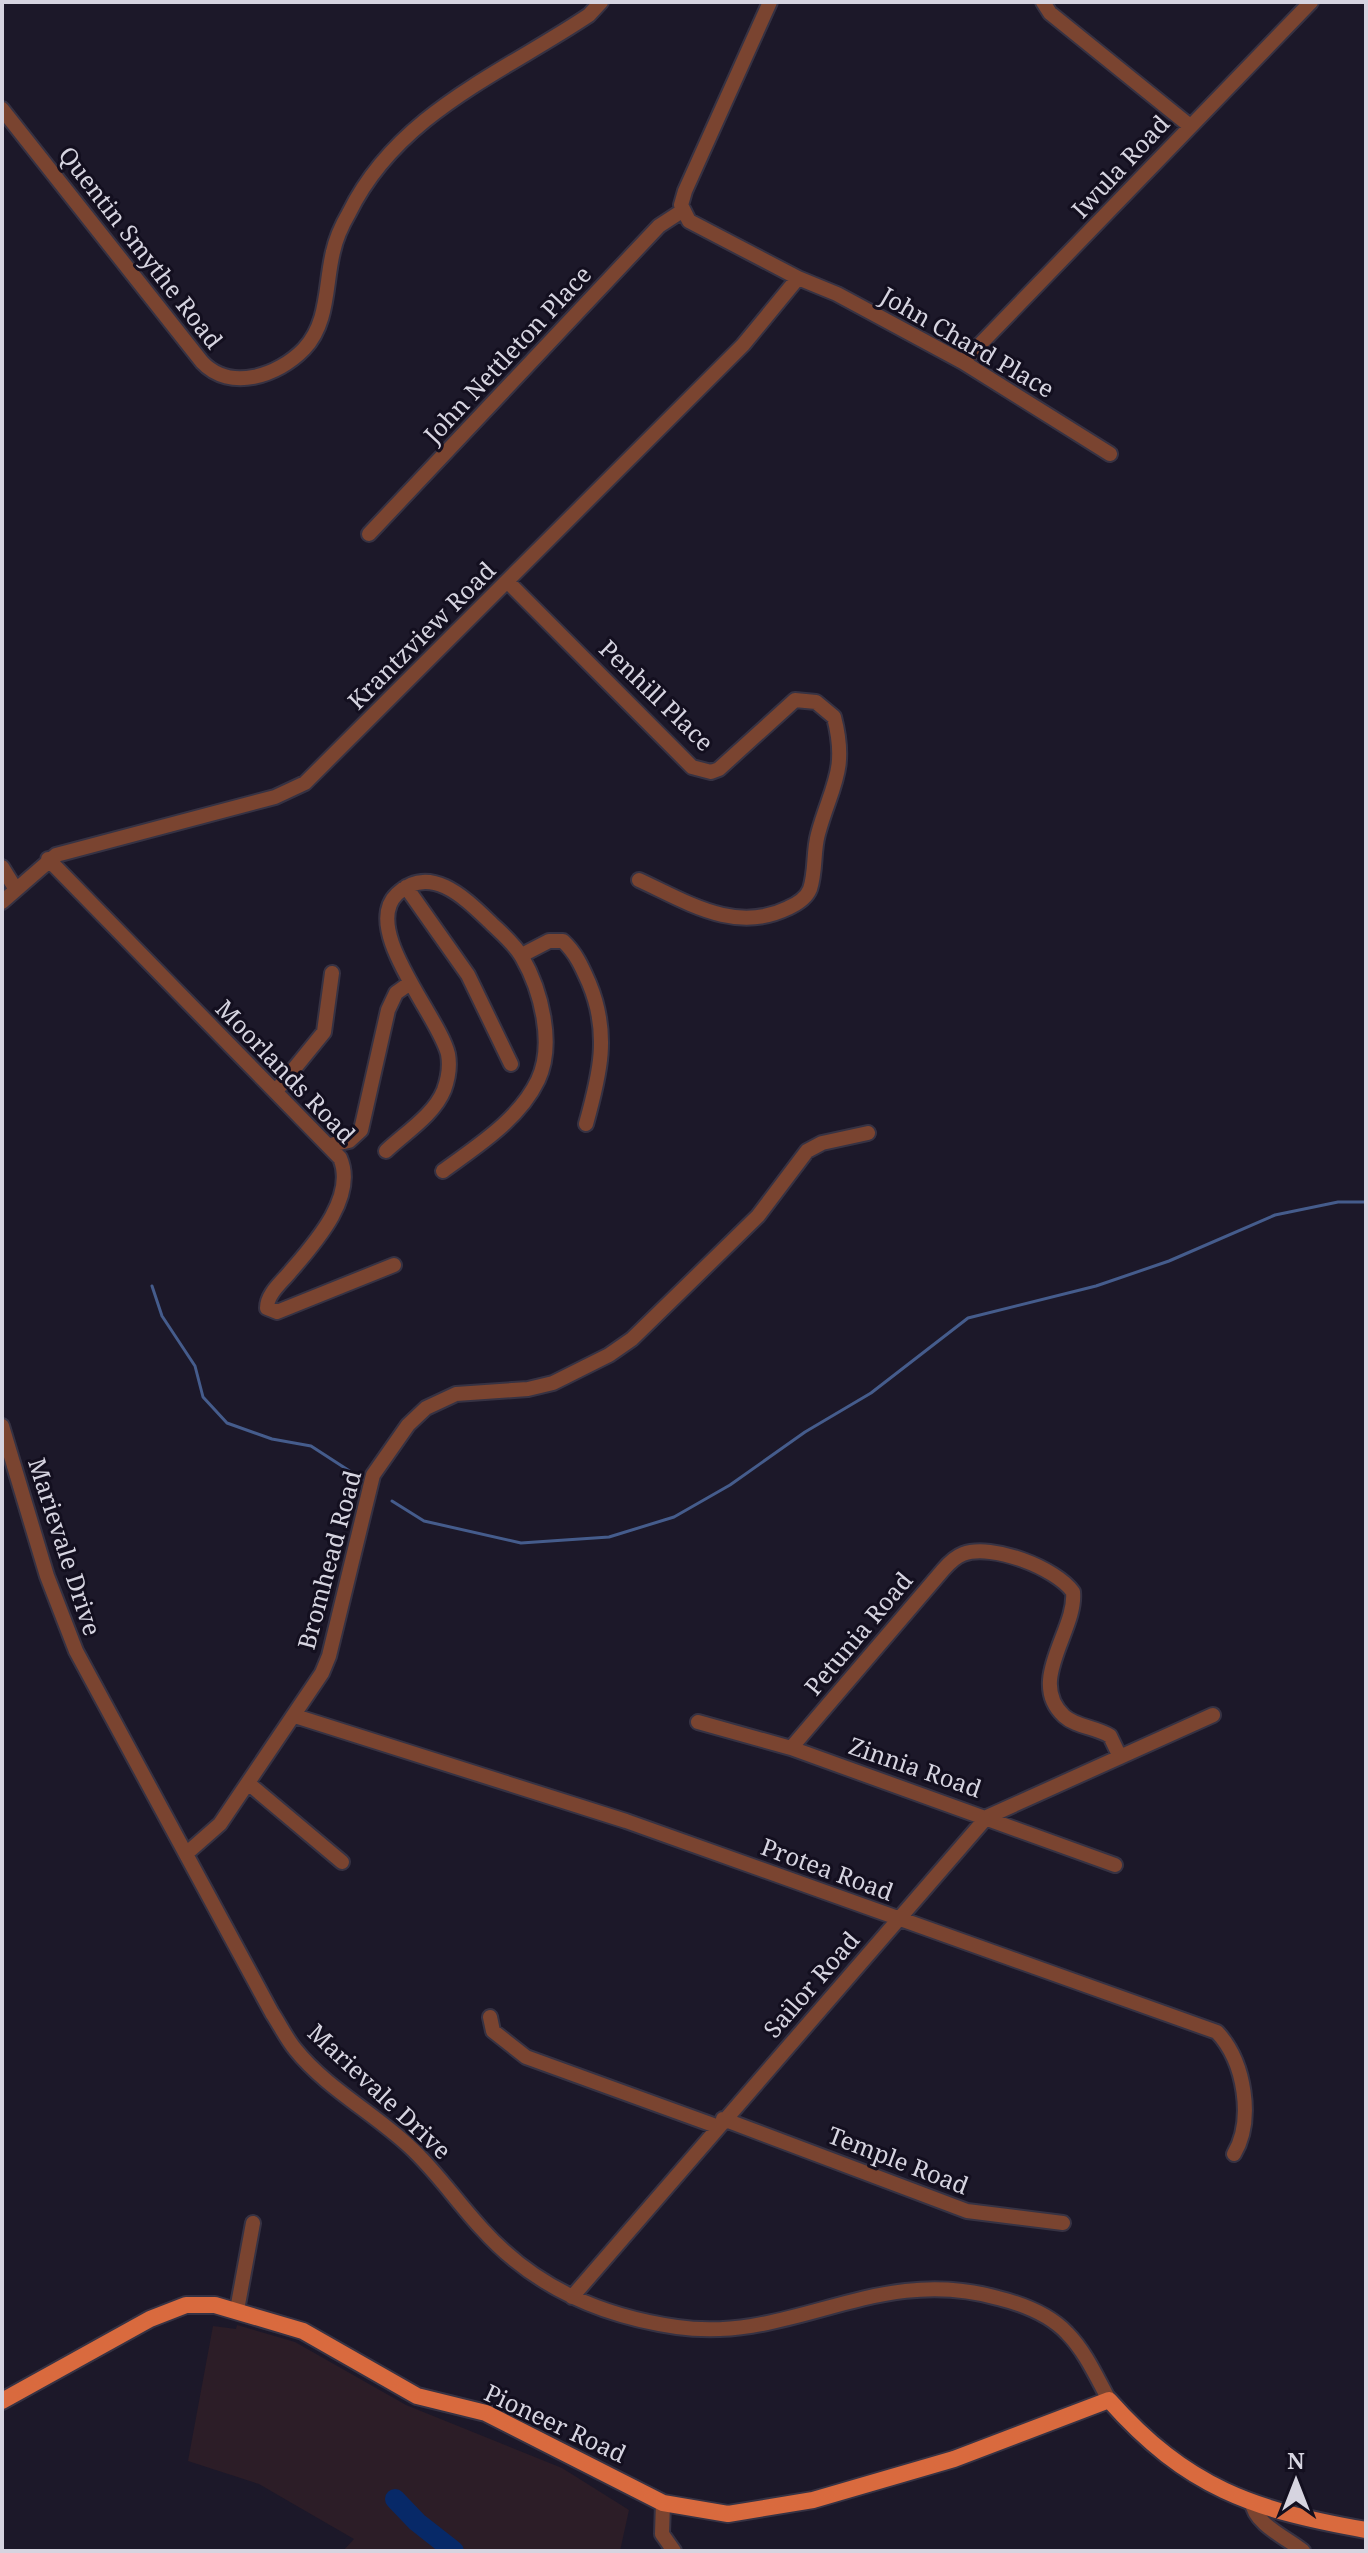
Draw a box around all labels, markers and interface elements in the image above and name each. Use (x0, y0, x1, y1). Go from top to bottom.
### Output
street label: Iwula Road (1064, 107, 1176, 225)
street label: Quentin Smythe Road (52, 139, 231, 355)
street label: John Nettleton Place (415, 258, 598, 451)
street label: John Chard Place (874, 278, 1061, 405)
street label: Krantzview Road (340, 554, 502, 716)
street label: Penhill Place (593, 632, 721, 758)
street label: Moorlands Road (209, 992, 363, 1150)
street label: Marievale Drive (21, 1453, 110, 1640)
street label: Bromhead Road (289, 1466, 368, 1653)
street label: Petunia Road (796, 1564, 919, 1702)
street label: Zinnia Road (845, 1728, 986, 1805)
street label: Protea Road (757, 1829, 898, 1908)
street label: Sailor Road (755, 1924, 866, 2044)
street label: Marievale Drive (301, 2016, 459, 2166)
street label: Temple Road (823, 2118, 974, 2202)
street label: Pioneer Road (480, 2375, 632, 2470)
north arrow (1256, 2441, 1336, 2521)
text: N (1287, 2445, 1305, 2475)

